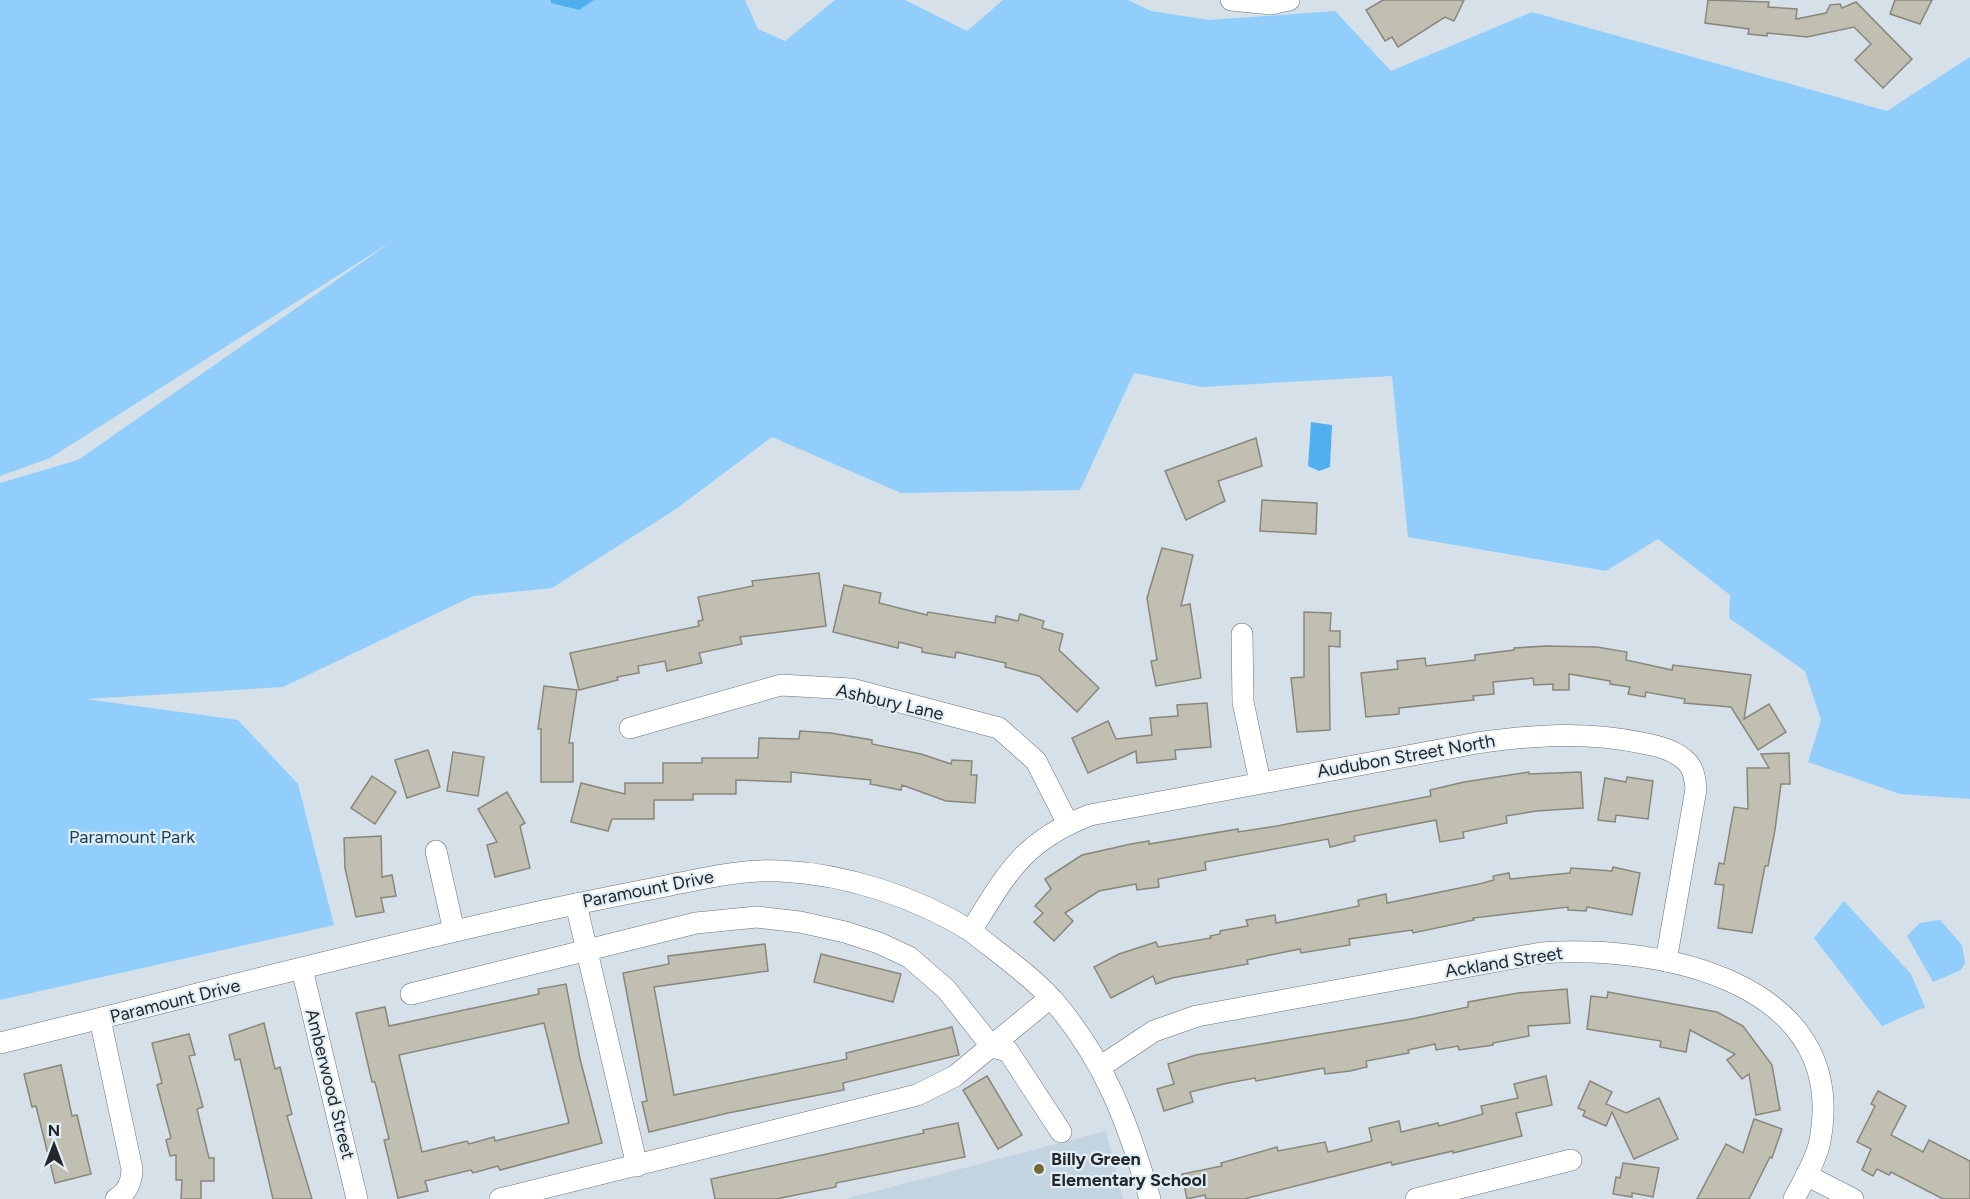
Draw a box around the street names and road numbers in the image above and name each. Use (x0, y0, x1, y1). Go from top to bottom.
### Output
street label: Ashbury Lane (834, 679, 946, 725)
street label: Audubon Street North (1315, 729, 1497, 783)
street label: Paramount Drive (580, 865, 716, 913)
street label: Ackland Street (1443, 942, 1565, 982)
street label: Paramount Drive (108, 974, 243, 1028)
street label: Amberwood Street (301, 1007, 359, 1162)

